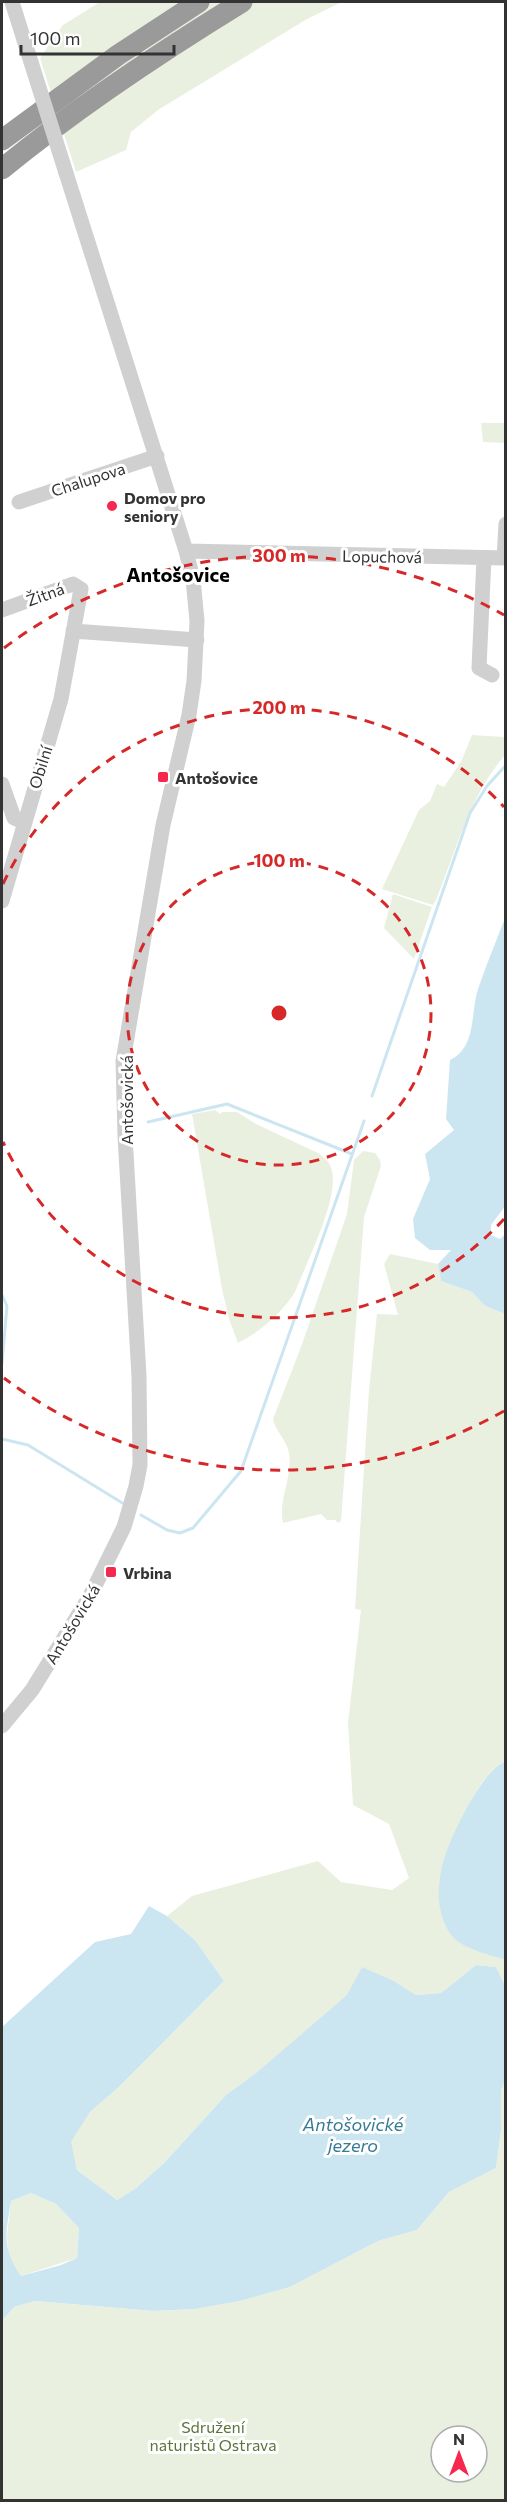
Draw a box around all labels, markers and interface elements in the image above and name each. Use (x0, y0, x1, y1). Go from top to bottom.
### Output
scale bar (21, 18, 174, 56)
text: 100 m (30, 27, 80, 49)
street label: Chalupova (49, 458, 127, 500)
place label: Domov pro seniory (124, 488, 206, 525)
marker: Domov pro seniory (105, 499, 119, 513)
text: 300 m (252, 544, 306, 566)
street label: Lopuchová (342, 546, 422, 566)
district label: Antošovice (126, 562, 230, 586)
street label: Žitná (23, 578, 67, 610)
text: 200 m (252, 696, 306, 718)
street label: Obilní (24, 742, 56, 791)
place label: Antošovice (175, 768, 258, 787)
marker: Antošovice (156, 770, 170, 784)
text: 100 m (253, 849, 305, 871)
centre of rings (269, 1003, 289, 1023)
street label: Antošovická (117, 1055, 136, 1145)
place label: Vrbina (123, 1563, 172, 1582)
marker: Vrbina (104, 1565, 118, 1579)
street label: Antošovická (41, 1581, 103, 1667)
water label: Antošovické jezero (302, 2113, 404, 2156)
park label: Sdružení naturistů Ostrava (149, 2417, 277, 2454)
north arrow (429, 2424, 489, 2484)
text: N (453, 2429, 465, 2448)

